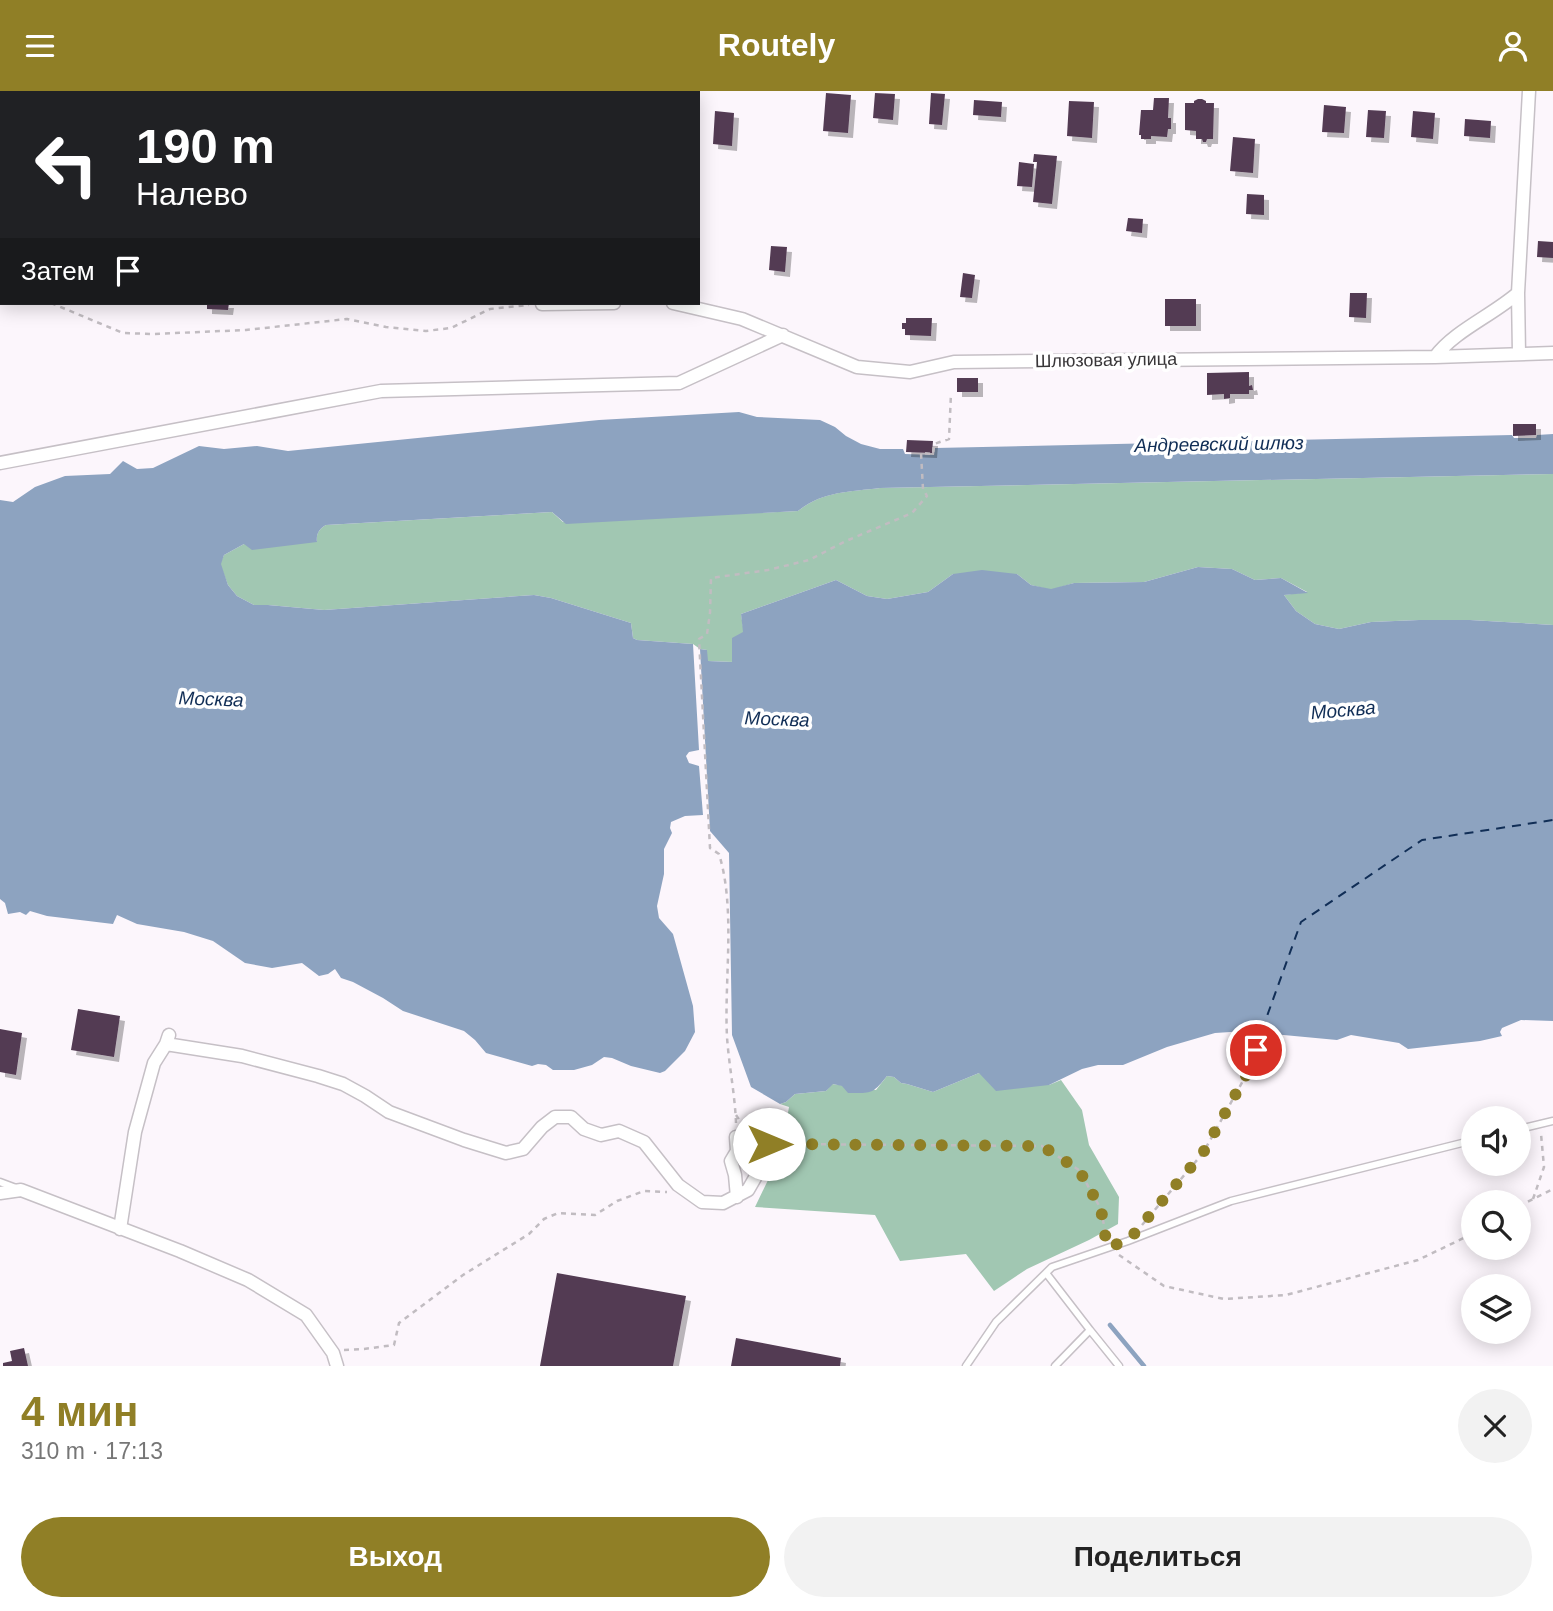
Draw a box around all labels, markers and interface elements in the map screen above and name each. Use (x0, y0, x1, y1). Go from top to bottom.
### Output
icon: menu (21, 27, 59, 65)
text: Routely (718, 27, 835, 63)
icon: person (1494, 27, 1532, 65)
icon: left (21, 119, 112, 210)
text: 190 m (136, 119, 275, 173)
text: Налево (136, 176, 248, 212)
icon: arrive (109, 252, 147, 290)
text: Затем (21, 256, 95, 286)
street label: Шлюзовая улица (1035, 349, 1178, 371)
water label: Андреевский шлюз (1133, 432, 1304, 456)
water label: Москва (178, 687, 244, 711)
water label: Москва (1310, 697, 1376, 723)
water label: Москва (744, 707, 810, 731)
pin (1226, 1020, 1286, 1080)
icon: arrive (1237, 1031, 1275, 1069)
map controls (1461, 1106, 1531, 1344)
button: sound (1461, 1106, 1531, 1176)
position arrow (732, 1107, 806, 1181)
button: search (1461, 1190, 1531, 1260)
button: layers (1461, 1274, 1531, 1344)
text: 4 мин (21, 1388, 138, 1435)
button: close (1458, 1389, 1532, 1463)
text: 310 m · 17:13 (21, 1438, 163, 1464)
button: Выход (21, 1517, 770, 1597)
button: Поделиться (784, 1517, 1532, 1597)

